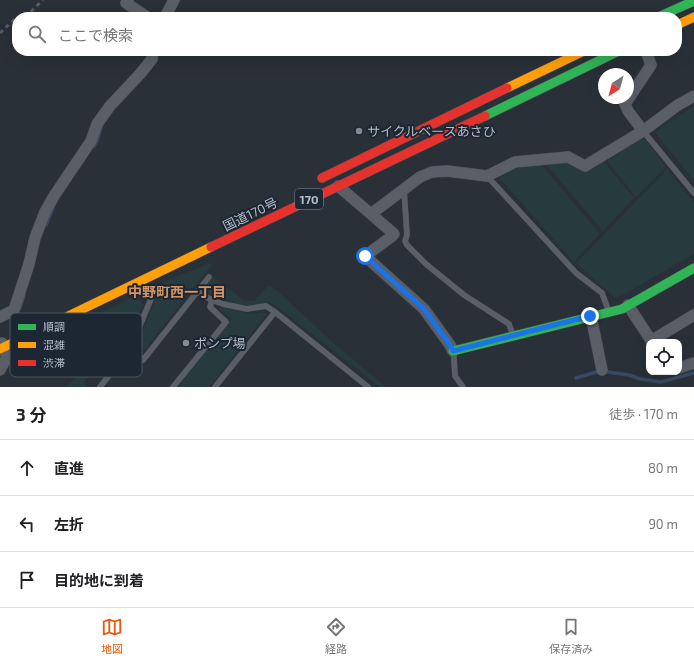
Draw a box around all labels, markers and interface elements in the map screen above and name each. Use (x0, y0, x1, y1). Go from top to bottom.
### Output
search box (12, 12, 682, 56)
icon: search (26, 23, 48, 45)
text: ここで検索 (58, 26, 133, 44)
north arrow (598, 68, 634, 104)
place label: サイクルベースあさひ (367, 123, 496, 139)
marker: サイクルベースあさひ (354, 126, 364, 136)
road number: 170 (295, 189, 323, 209)
street label: 国道170号 (220, 194, 280, 234)
route start (356, 247, 374, 265)
district label: 中野町西一丁目 (128, 283, 226, 300)
route end (581, 307, 599, 325)
legend (10, 313, 142, 377)
text: 順調 (43, 320, 65, 333)
place label: ポンプ場 (194, 335, 246, 351)
text: 混雑 (43, 338, 65, 351)
marker: ポンプ場 (181, 338, 191, 348)
map controls (646, 339, 682, 375)
button: locate (646, 339, 682, 375)
text: 渋滞 (43, 356, 65, 369)
text: 3 分 (16, 404, 46, 424)
text: 徒歩 · 170 m (609, 406, 678, 422)
icon: ahead (16, 457, 38, 479)
text: 直進 (54, 459, 84, 477)
text: 80 m (648, 460, 678, 476)
icon: left (16, 513, 38, 535)
text: 左折 (54, 515, 84, 533)
text: 90 m (648, 516, 678, 532)
icon: arrive (16, 569, 38, 591)
text: 目的地に到着 (54, 571, 144, 589)
tab: 地図 (101, 616, 123, 656)
tab: 経路 (325, 616, 347, 656)
tab: 保存済み (549, 616, 593, 656)

